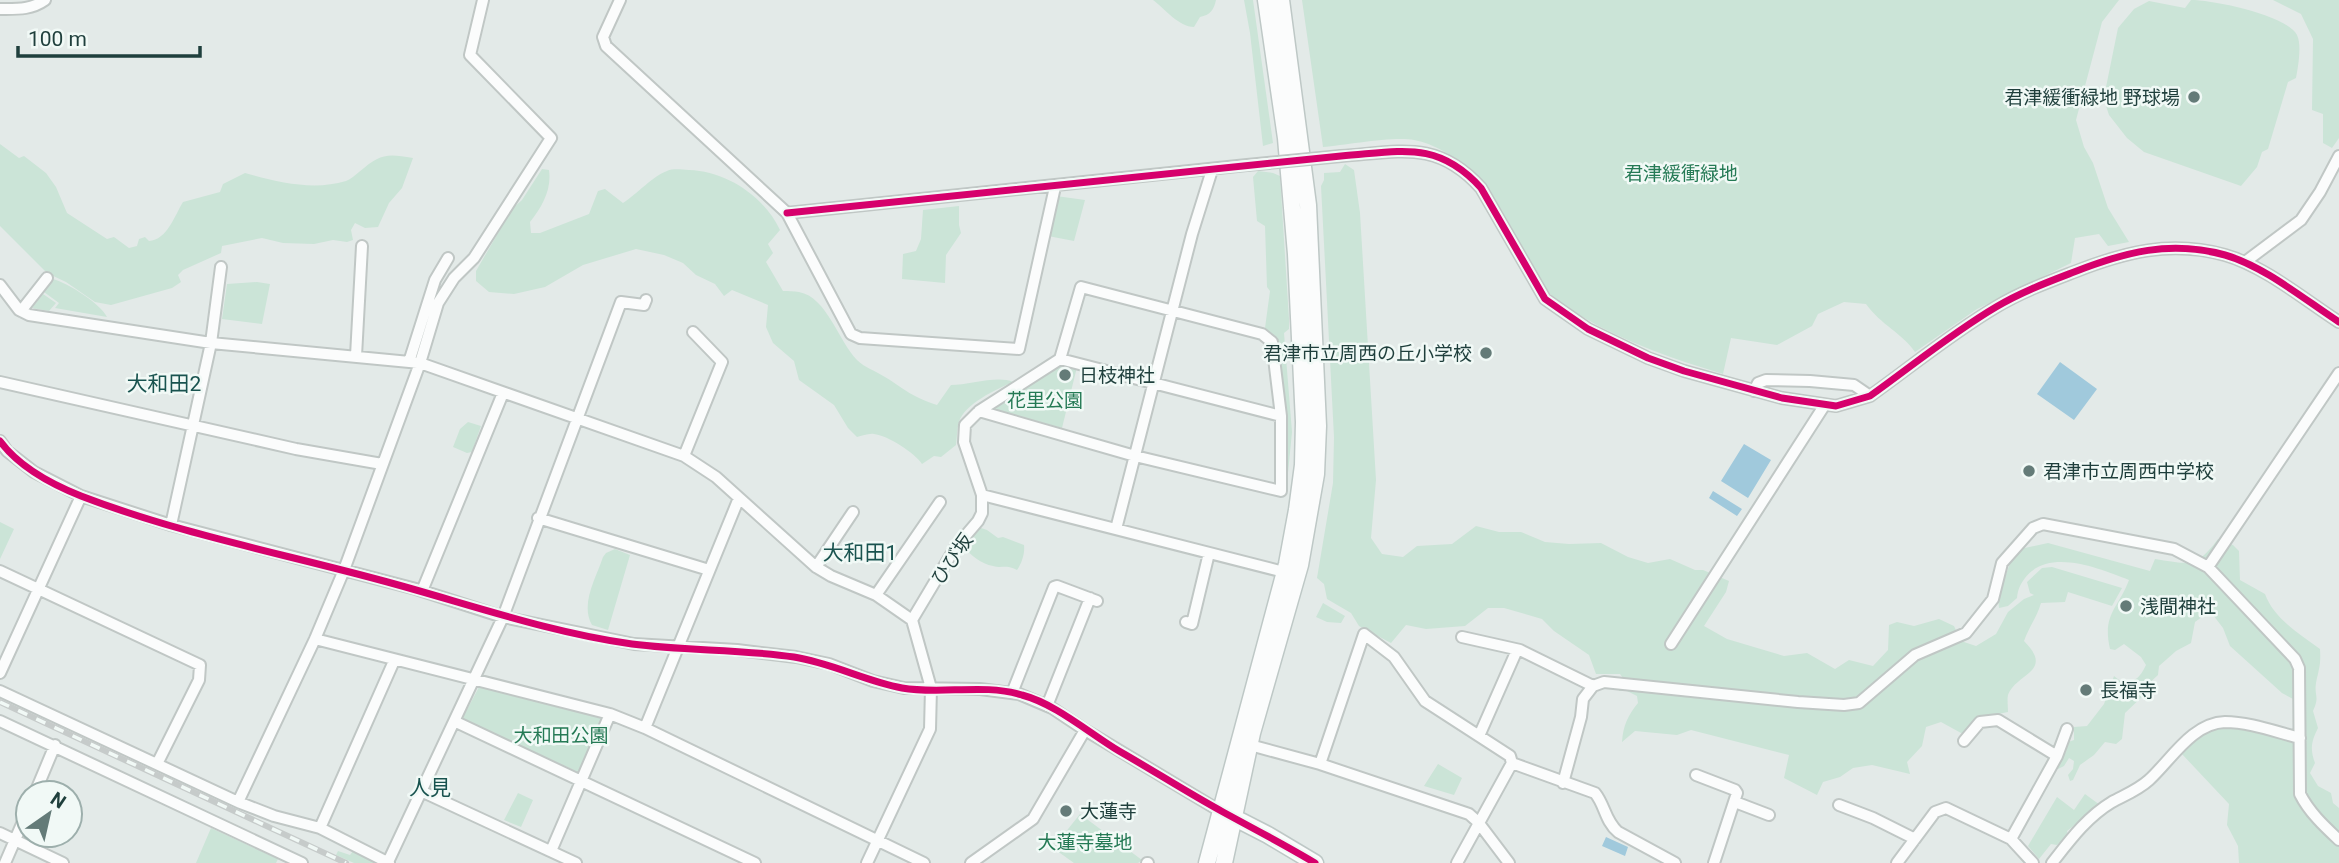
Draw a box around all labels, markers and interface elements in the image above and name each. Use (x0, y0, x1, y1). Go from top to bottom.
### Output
scale bar (18, 14, 200, 58)
text: 100 m (28, 27, 87, 51)
place label: 君津緩衝緑地 野球場 (2004, 86, 2180, 109)
marker: 君津緩衝緑地 野球場 (2186, 89, 2202, 105)
park label: 君津緩衝緑地 (1624, 162, 1738, 185)
place label: 君津市立周西の丘小学校 (1263, 342, 1472, 365)
marker: 君津市立周西の丘小学校 (1478, 345, 1494, 361)
place label: 日枝神社 (1079, 364, 1155, 387)
marker: 日枝神社 (1057, 367, 1073, 383)
district label: 大和田2 (127, 372, 202, 396)
park label: 花里公園 (1007, 389, 1083, 412)
place label: 君津市立周西中学校 (2043, 460, 2214, 483)
marker: 君津市立周西中学校 (2021, 463, 2037, 479)
street label: ひび坂 (926, 529, 978, 589)
district label: 大和田1 (823, 541, 897, 565)
place label: 浅間神社 (2140, 595, 2216, 618)
marker: 浅間神社 (2118, 598, 2134, 614)
place label: 長福寺 (2100, 679, 2157, 702)
marker: 長福寺 (2078, 682, 2094, 698)
park label: 大和田公園 (513, 724, 609, 747)
district label: 人見 (409, 776, 451, 800)
north arrow (14, 779, 84, 849)
text: N (46, 787, 70, 814)
place label: 大蓮寺 (1080, 800, 1137, 823)
marker: 大蓮寺 (1058, 803, 1074, 819)
park label: 大蓮寺墓地 (1037, 831, 1133, 854)

